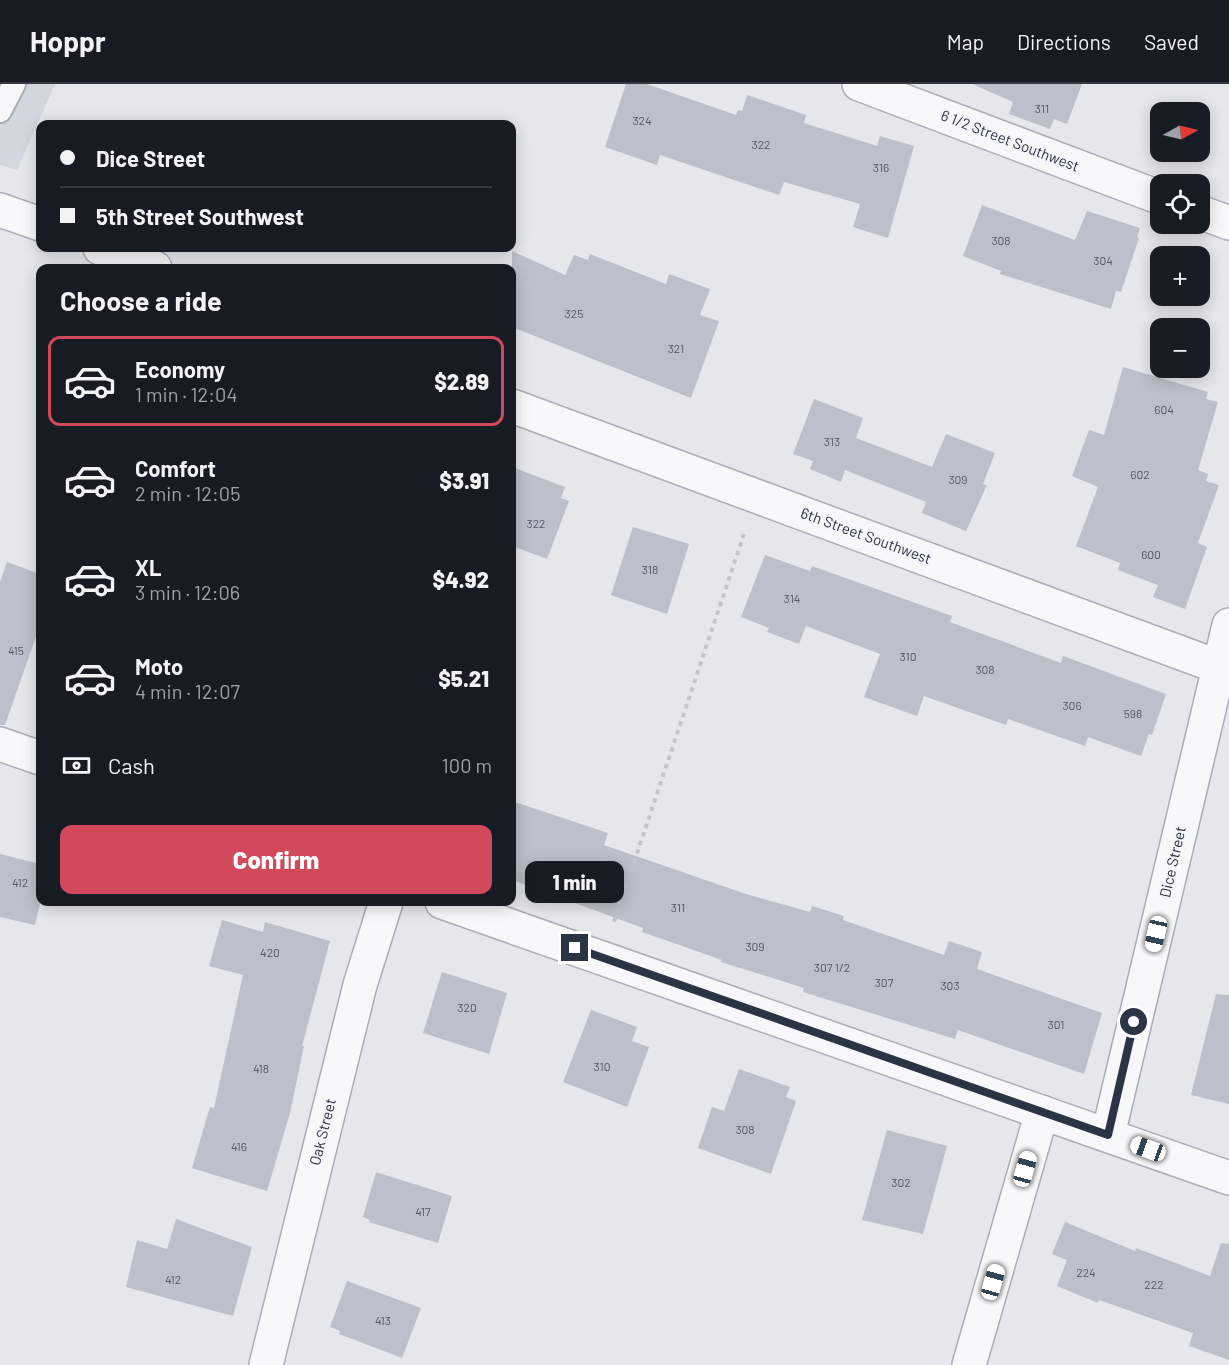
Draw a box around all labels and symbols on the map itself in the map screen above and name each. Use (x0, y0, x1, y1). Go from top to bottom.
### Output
house number: 311 (1035, 101, 1049, 115)
north arrow (1150, 102, 1210, 162)
street label: 6 1/2 Street Southwest (939, 105, 1082, 175)
house number: 324 (632, 113, 652, 127)
house number: 322 (751, 137, 771, 151)
house number: 316 (873, 160, 889, 174)
house number: 308 (991, 233, 1011, 247)
house number: 304 (1093, 253, 1113, 267)
house number: 325 (565, 306, 583, 320)
house number: 321 (668, 341, 684, 355)
house number: 604 (1154, 402, 1174, 416)
house number: 313 (824, 434, 840, 448)
house number: 602 (1130, 467, 1150, 481)
house number: 309 (948, 472, 968, 486)
street label: 6th Street Southwest (799, 503, 934, 567)
house number: 322 (526, 516, 546, 530)
house number: 600 (1141, 547, 1161, 561)
house number: 318 (642, 562, 658, 576)
house number: 314 (784, 591, 800, 605)
house number: 415 (8, 643, 24, 657)
house number: 310 (899, 649, 917, 663)
house number: 308 (975, 662, 995, 676)
house number: 306 (1062, 698, 1082, 712)
house number: 598 (1124, 706, 1142, 720)
street label: Dice Street (1155, 824, 1189, 899)
callout: 1 min (526, 861, 624, 903)
house number: 412 (12, 875, 28, 889)
house number: 311 (671, 900, 685, 914)
car (1143, 914, 1169, 954)
route end (561, 934, 588, 961)
house number: 309 (745, 939, 765, 953)
house number: 420 (260, 945, 280, 959)
house number: 307 1/2 (814, 960, 850, 974)
house number: 307 (875, 975, 894, 989)
house number: 303 (940, 978, 960, 992)
house number: 320 (457, 1000, 477, 1014)
route start (1120, 1008, 1147, 1035)
house number: 301 (1048, 1017, 1064, 1031)
house number: 310 (593, 1059, 611, 1073)
house number: 418 (253, 1061, 269, 1075)
street label: Oak Street (305, 1096, 339, 1167)
house number: 308 (735, 1122, 755, 1136)
car (1128, 1134, 1168, 1164)
house number: 416 (231, 1139, 247, 1153)
car (1011, 1149, 1039, 1189)
house number: 302 (891, 1175, 911, 1189)
house number: 417 (415, 1204, 431, 1218)
car (979, 1262, 1007, 1302)
house number: 224 (1076, 1265, 1096, 1279)
house number: 412 (165, 1272, 181, 1286)
house number: 222 (1144, 1277, 1164, 1291)
house number: 413 (375, 1313, 391, 1327)

